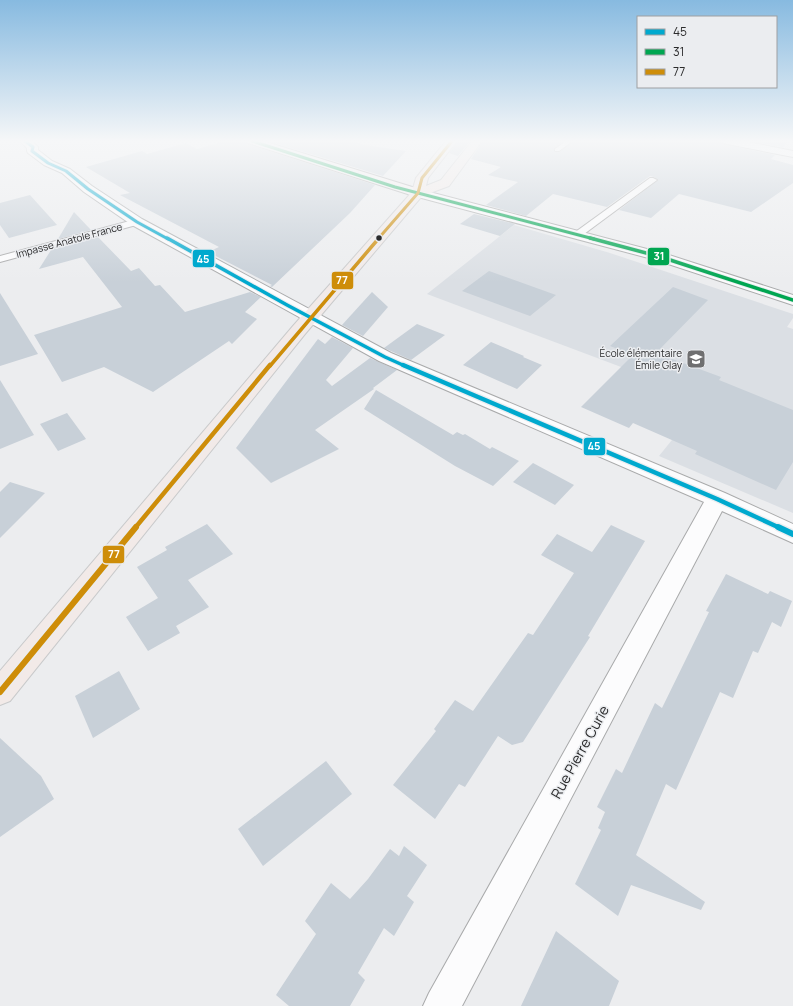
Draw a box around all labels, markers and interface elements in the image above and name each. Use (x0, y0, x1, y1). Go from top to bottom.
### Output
legend (637, 16, 777, 88)
text: 45 (673, 23, 687, 40)
text: 31 (673, 43, 684, 60)
text: 77 (673, 63, 685, 80)
street label: Impasse Anatole France (14, 219, 124, 261)
unlabelled marker (374, 233, 384, 243)
line badge: 31 (647, 247, 670, 266)
text: 31 (653, 248, 665, 263)
line badge: 45 (192, 249, 215, 268)
text: 45 (196, 251, 210, 266)
line badge: 77 (331, 271, 354, 290)
text: 77 (336, 272, 348, 287)
place label: École élémentaire Émile Glay (600, 346, 683, 372)
school or university icon: École élémentaire Émile Glay (685, 348, 707, 370)
line badge: 45 (583, 437, 606, 456)
text: 45 (587, 438, 601, 453)
line badge: 77 (102, 545, 125, 564)
text: 77 (108, 546, 120, 561)
street label: Rue Pierre Curie (546, 702, 613, 802)

